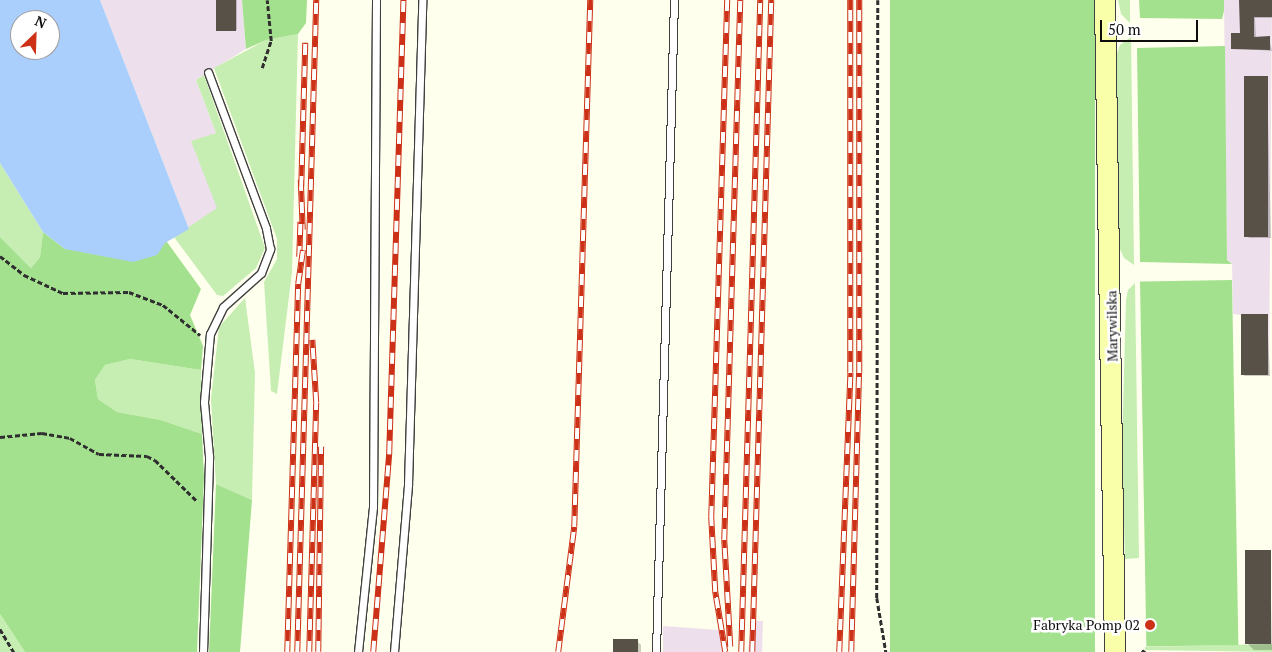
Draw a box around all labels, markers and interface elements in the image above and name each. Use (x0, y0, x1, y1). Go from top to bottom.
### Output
north arrow (10, 10, 60, 60)
scale bar (1102, 10, 1200, 42)
text: N (32, 11, 50, 33)
text: 50 m (1108, 19, 1141, 39)
street label: Marywilska (1103, 290, 1121, 362)
place label: Fabryka Pomp 02 (1033, 617, 1140, 633)
marker: Fabryka Pomp 02 (1144, 619, 1156, 631)

